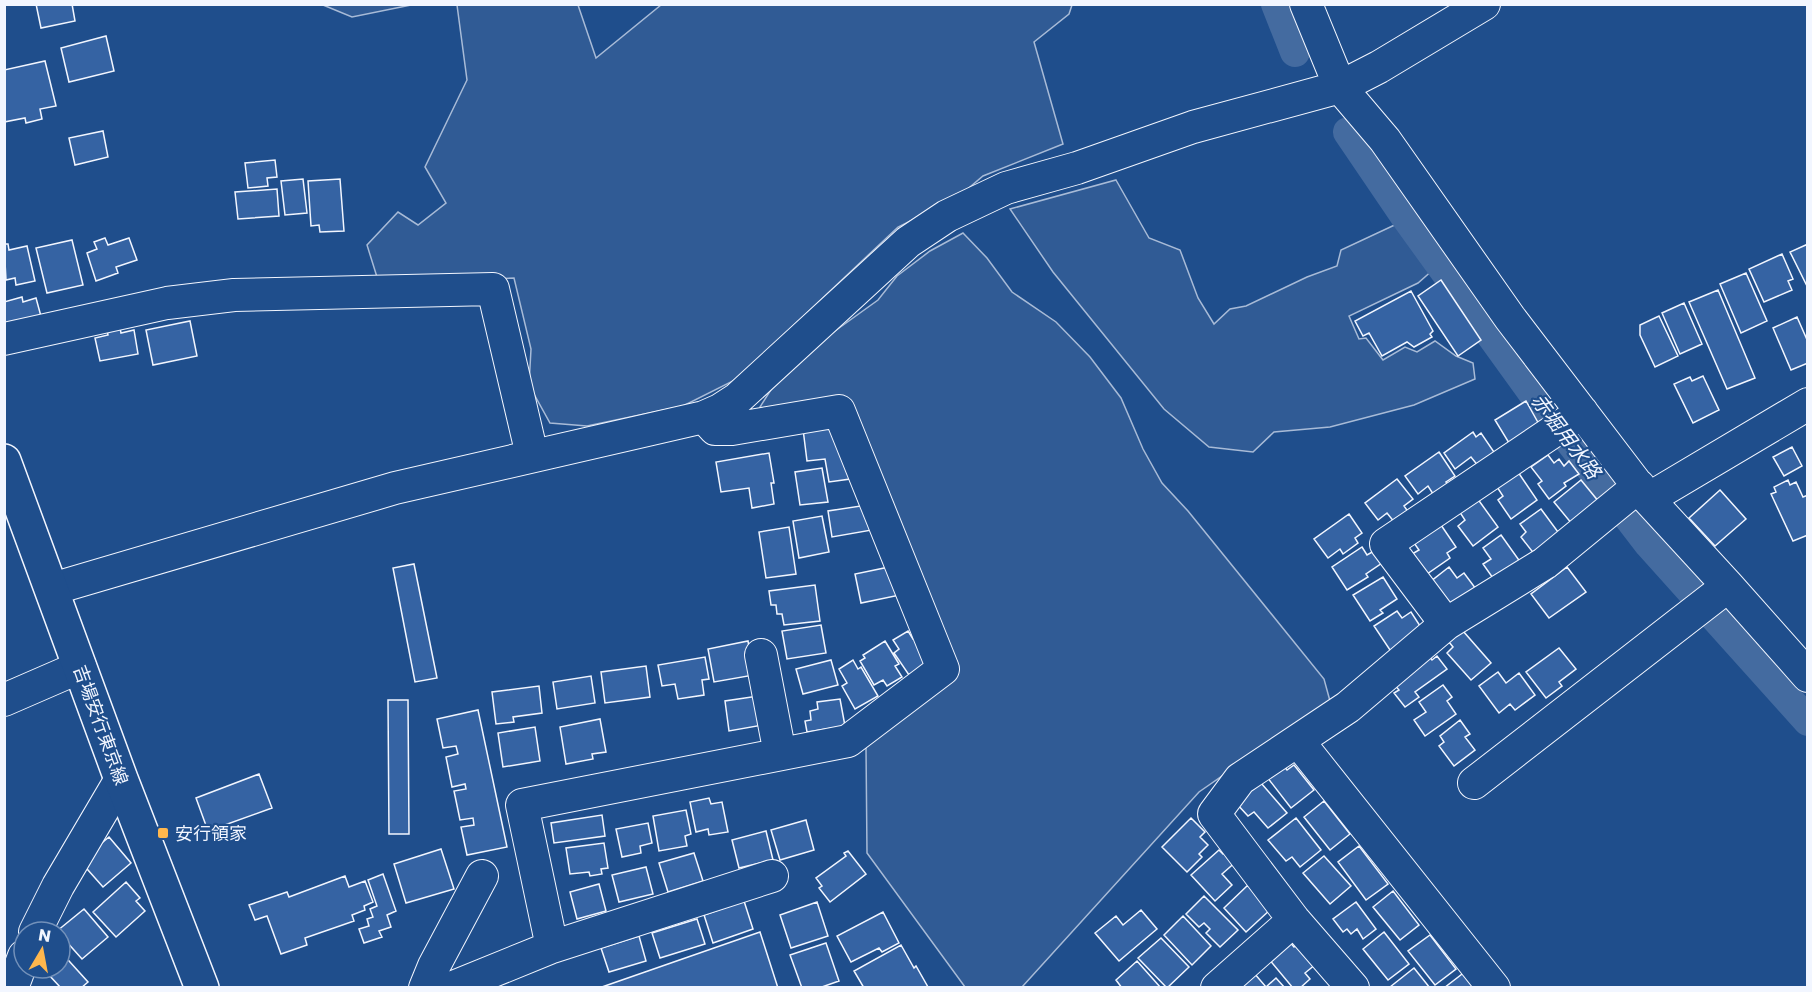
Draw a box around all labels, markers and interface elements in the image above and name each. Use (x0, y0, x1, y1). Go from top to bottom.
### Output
water label: 赤堀用水路 (1525, 388, 1608, 486)
street label: 吉場安行東京線 (68, 662, 134, 788)
place label: 安行領家 (175, 821, 247, 846)
marker: 安行領家 (156, 826, 170, 840)
north arrow (12, 920, 72, 980)
text: N (37, 923, 52, 948)

